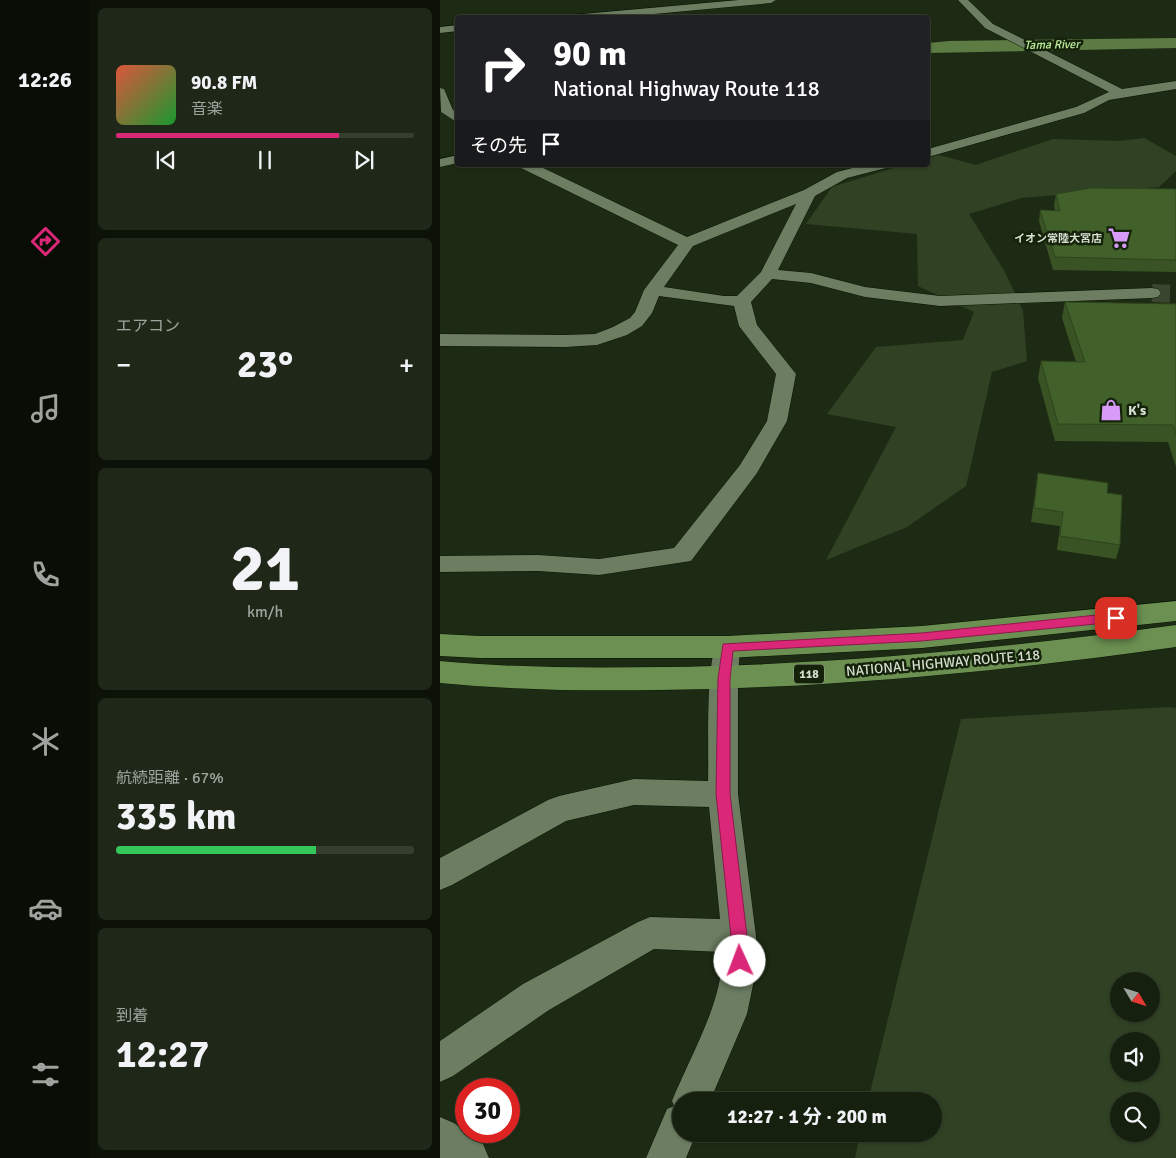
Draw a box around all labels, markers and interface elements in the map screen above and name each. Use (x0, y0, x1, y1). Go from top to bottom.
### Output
text: 90 m (553, 32, 627, 75)
icon: right (470, 35, 535, 100)
water label: Tama River (1024, 37, 1081, 53)
text: 12:26 (18, 66, 72, 93)
text: 90.8 FM (191, 71, 257, 95)
text: National Highway Route 118 (553, 75, 820, 102)
text: 音楽 (191, 99, 223, 119)
icon: arrive (537, 130, 565, 158)
text: その先 (470, 134, 527, 158)
icon: previous (152, 146, 180, 174)
icon: pause (251, 146, 279, 174)
icon: next (350, 146, 378, 174)
icon: directions (28, 224, 63, 259)
supermarket icon: イオン常陸大宮店 (1106, 225, 1132, 251)
place label: イオン常陸大宮店 (1014, 232, 1102, 245)
text: エアコン (116, 316, 180, 336)
text: 23° (237, 341, 293, 388)
text: − (116, 348, 131, 382)
text: + (399, 348, 414, 382)
icon: music (28, 391, 63, 426)
shop icon: K's (1098, 397, 1124, 423)
place label: K's (1128, 402, 1146, 419)
text: 21 (230, 529, 300, 609)
icon: phone (28, 557, 63, 592)
pin (1095, 597, 1137, 639)
text: km/h (247, 602, 283, 622)
icon: arrive (1102, 604, 1130, 632)
street label: NATIONAL HIGHWAY ROUTE 118 (845, 646, 1041, 680)
road number: 118 (794, 664, 824, 684)
icon: climate (28, 724, 63, 759)
text: 航続距離 · 67% (116, 768, 224, 788)
text: 335 km (116, 793, 237, 840)
icon: car (28, 891, 63, 926)
position arrow (713, 934, 765, 986)
north arrow (1110, 972, 1160, 1022)
map controls (1110, 972, 1160, 1142)
text: 到着 (116, 1006, 148, 1026)
text: 12:27 (116, 1031, 209, 1078)
button: sound (1110, 1032, 1160, 1082)
icon: filters (28, 1057, 63, 1092)
speed limit sign: 30 (455, 1078, 520, 1143)
button: search (1110, 1092, 1160, 1142)
text: 12:27 · 1 分 · 200 m (727, 1105, 887, 1129)

